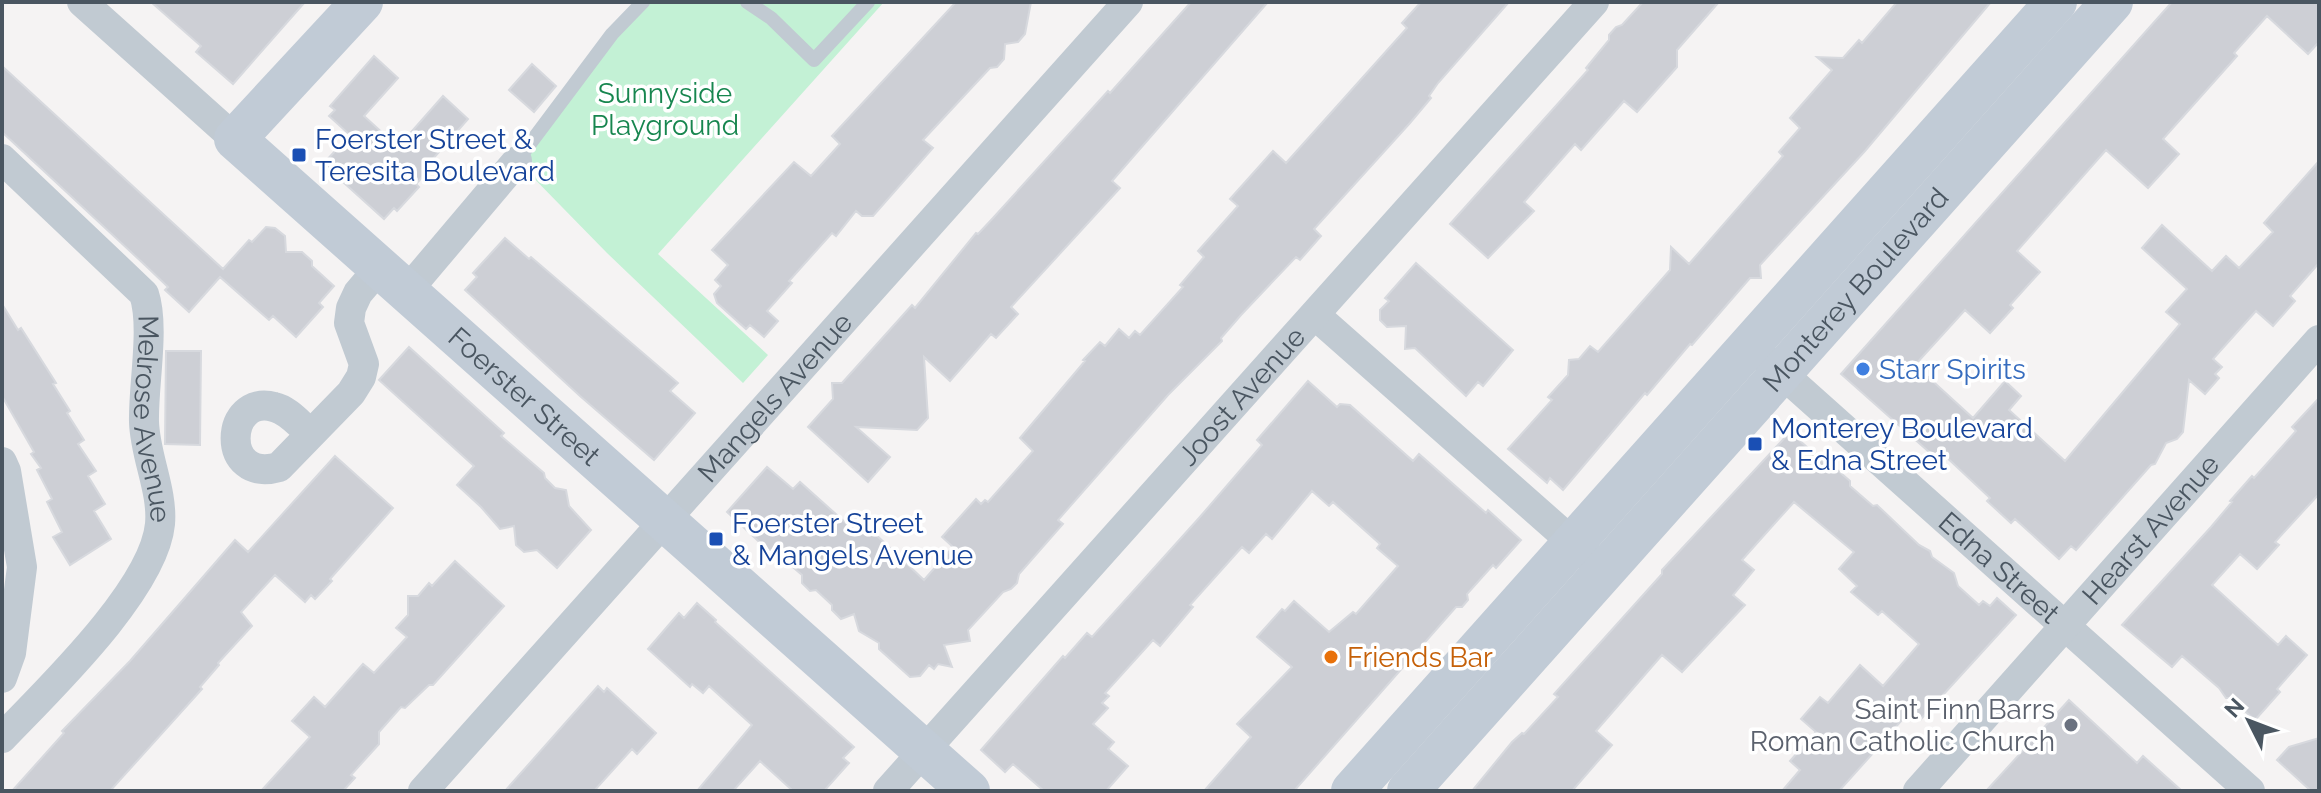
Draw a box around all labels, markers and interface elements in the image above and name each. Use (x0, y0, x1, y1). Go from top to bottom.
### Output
park label: Sunnyside Playground (591, 77, 739, 142)
place label: Foerster Street & Teresita Boulevard (315, 123, 555, 188)
marker: Foerster Street & Teresita Boulevard (290, 146, 308, 164)
street label: Monterey Boulevard (1756, 181, 1955, 398)
street label: Mangels Avenue (691, 306, 859, 489)
street label: Melrose Avenue (127, 315, 177, 523)
street label: Foerster Street (442, 320, 608, 473)
street label: Joost Avenue (1171, 320, 1312, 472)
place label: Starr Spirits (1879, 353, 2026, 386)
marker: Starr Spirits (1854, 360, 1872, 378)
place label: Monterey Boulevard & Edna Street (1771, 412, 2033, 477)
marker: Monterey Boulevard & Edna Street (1746, 435, 1764, 453)
street label: Hearst Avenue (2075, 448, 2226, 611)
street label: Edna Street (1932, 505, 2067, 630)
place label: Foerster Street & Mangels Avenue (732, 507, 973, 572)
marker: Foerster Street & Mangels Avenue (707, 530, 725, 548)
place label: Friends Bar (1347, 641, 1493, 674)
marker: Friends Bar (1322, 648, 1340, 666)
north arrow (2209, 681, 2289, 761)
place label: Saint Finn Barrs Roman Catholic Church (1750, 693, 2055, 758)
text: N (2219, 693, 2249, 723)
marker: Saint Finn Barrs Roman Catholic Church (2062, 716, 2080, 734)

